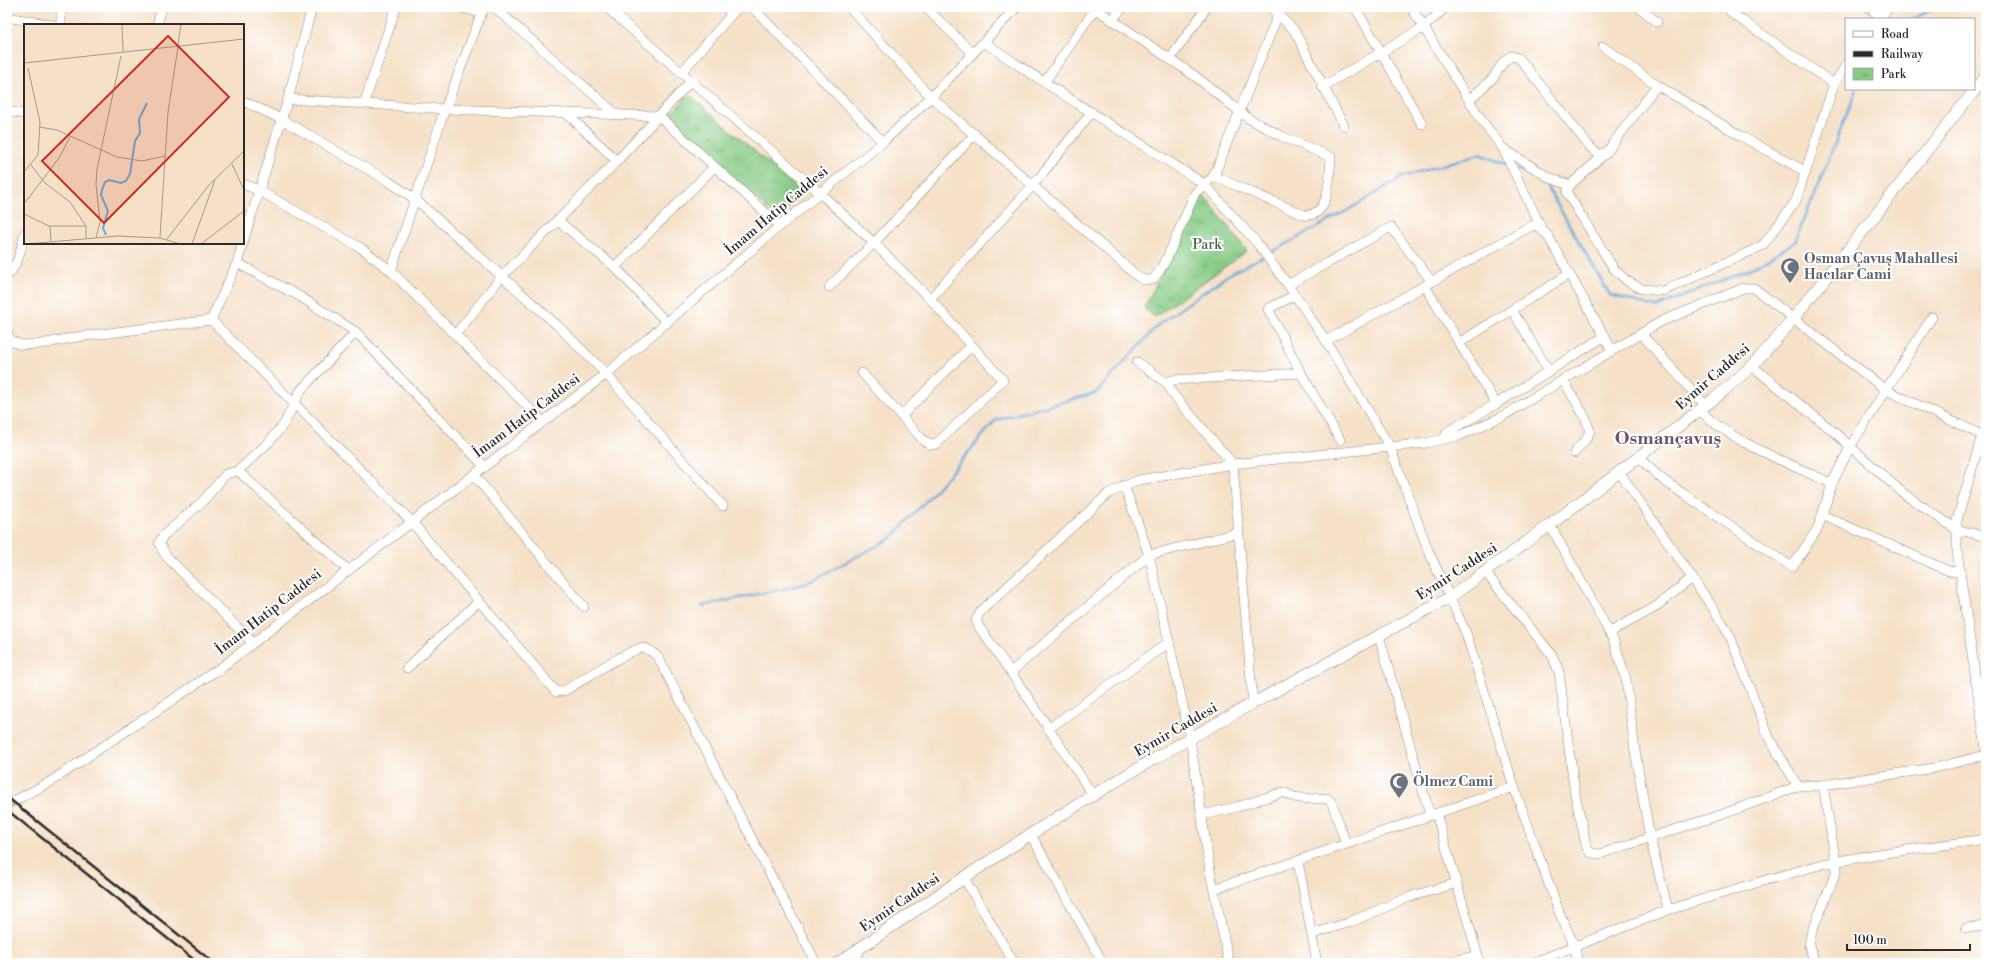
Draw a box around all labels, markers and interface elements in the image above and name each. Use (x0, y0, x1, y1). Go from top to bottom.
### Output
legend (1845, 18, 1975, 90)
inset map (24, 24, 244, 244)
text: Road (1881, 27, 1909, 42)
text: Railway (1881, 47, 1923, 62)
text: Park (1881, 67, 1907, 82)
street label: İmam Hatip Caddesi (720, 161, 833, 259)
park label: Park (1192, 236, 1222, 254)
place label: Osman Çavuş Mahallesi Hacılar Cami (1804, 250, 1958, 284)
mosque icon: Osman Çavuş Mahallesi Hacılar Cami (1779, 256, 1801, 284)
street label: Eymir Caddesi (1672, 340, 1754, 414)
street label: İmam Hatip Caddesi (469, 368, 584, 462)
district label: Osmançavuş (1615, 427, 1721, 450)
street label: Eymir Caddesi (1413, 539, 1501, 605)
street label: İmam Hatip Caddesi (211, 563, 326, 659)
street label: Eymir Caddesi (1131, 699, 1221, 761)
mosque icon: Ölmez Cami (1388, 771, 1410, 799)
place label: Ölmez Cami (1413, 771, 1494, 791)
street label: Eymir Caddesi (857, 869, 944, 936)
scale bar (1847, 926, 1970, 952)
text: 100 m (1853, 933, 1887, 948)

